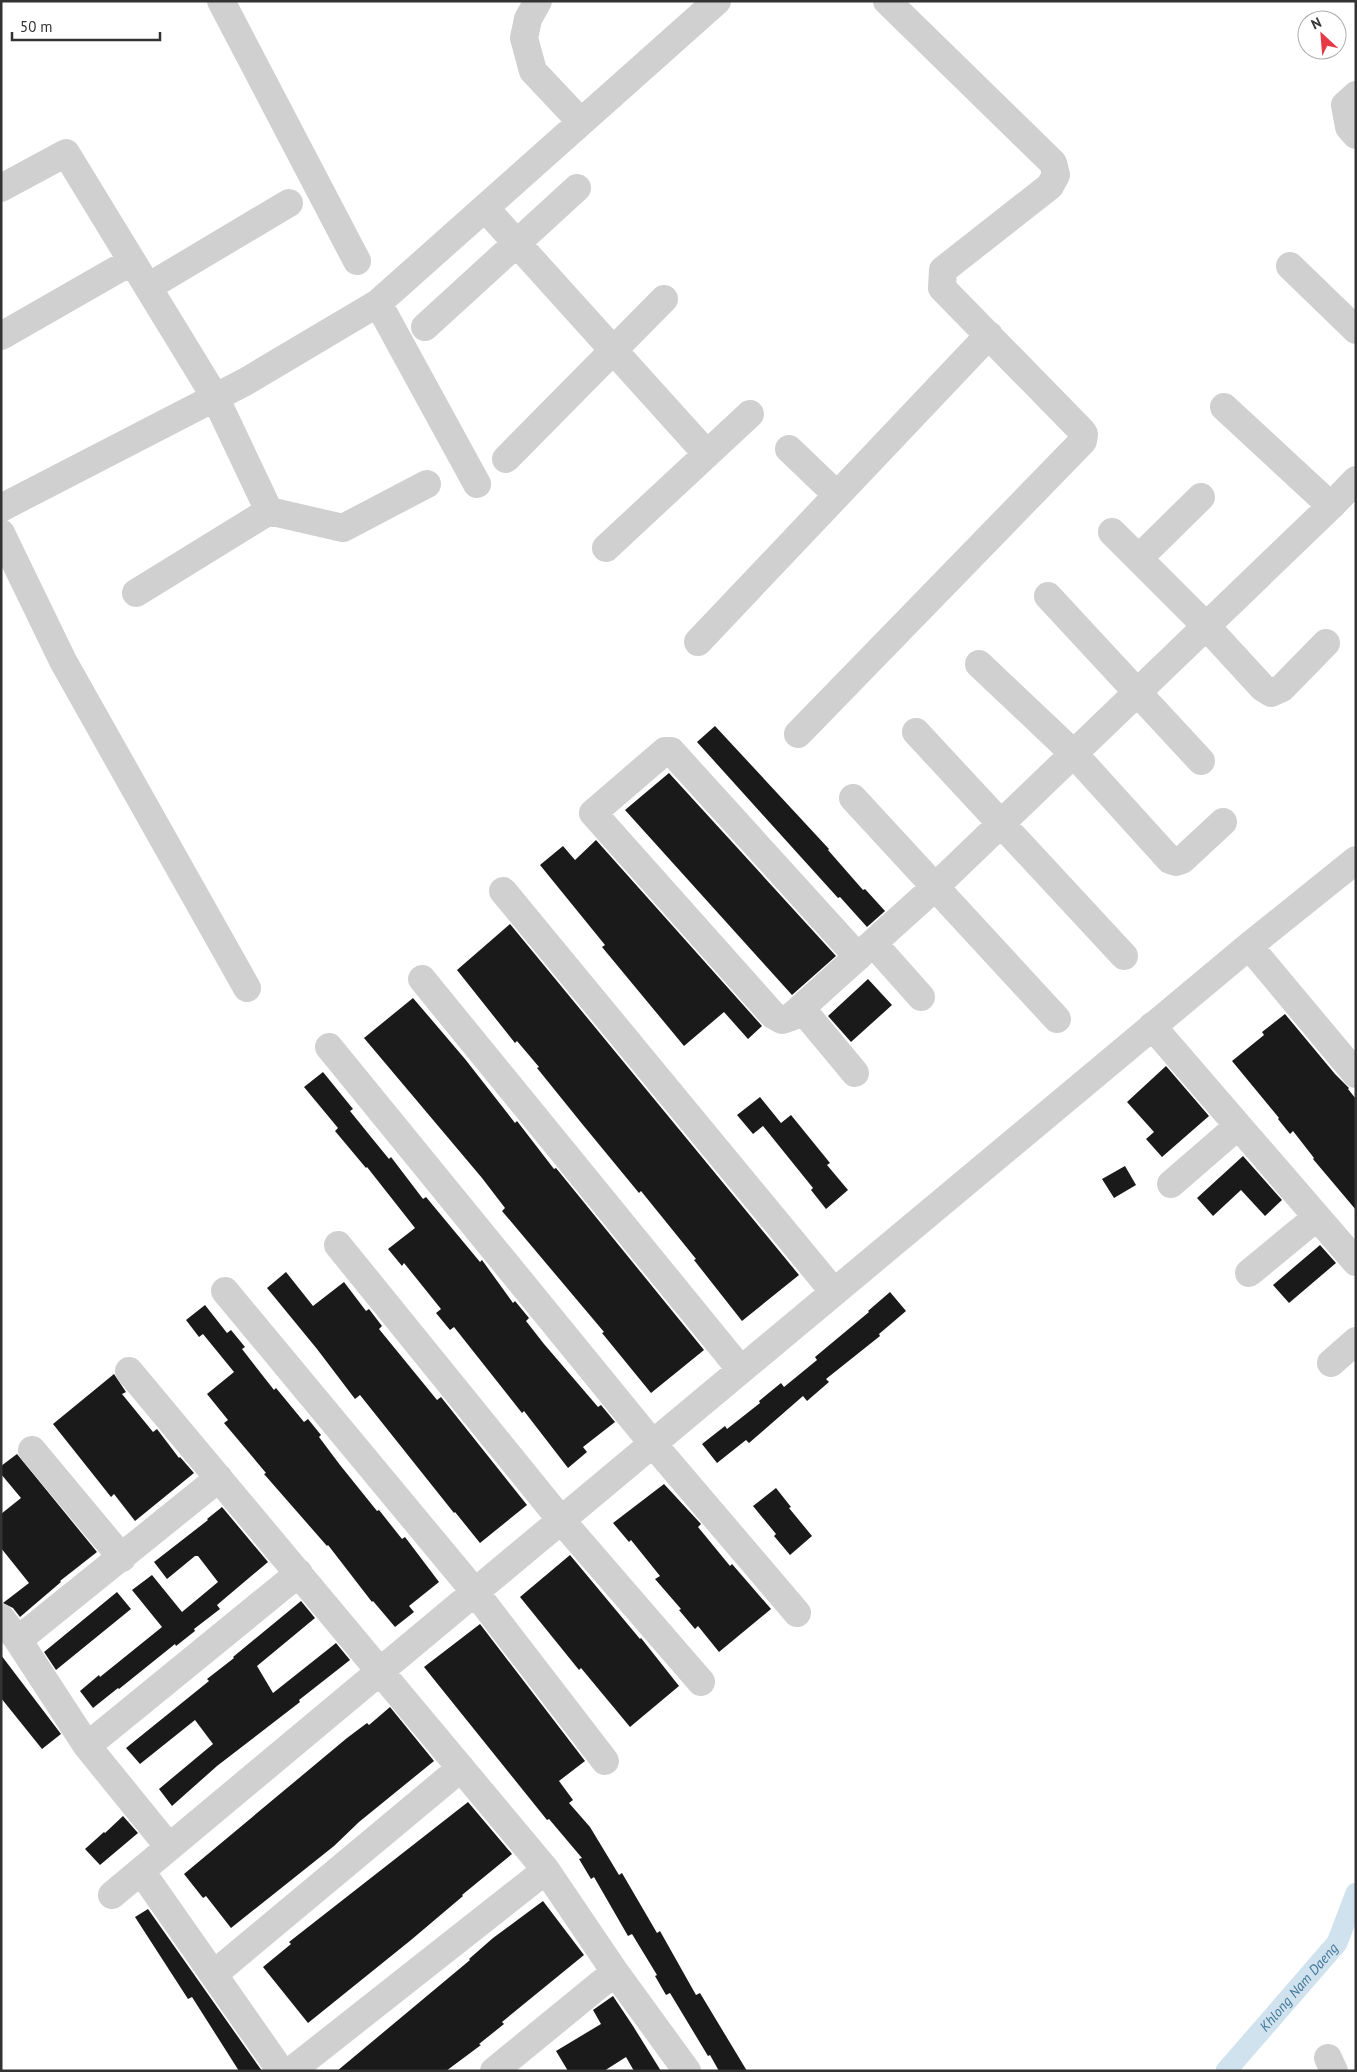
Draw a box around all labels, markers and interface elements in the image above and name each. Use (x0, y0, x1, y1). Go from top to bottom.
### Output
scale bar (12, 10, 160, 42)
north arrow (1297, 10, 1347, 60)
text: N (1308, 13, 1324, 33)
text: 50 m (20, 17, 53, 36)
water label: Khlong Nam Daeng (1256, 1939, 1342, 2035)

